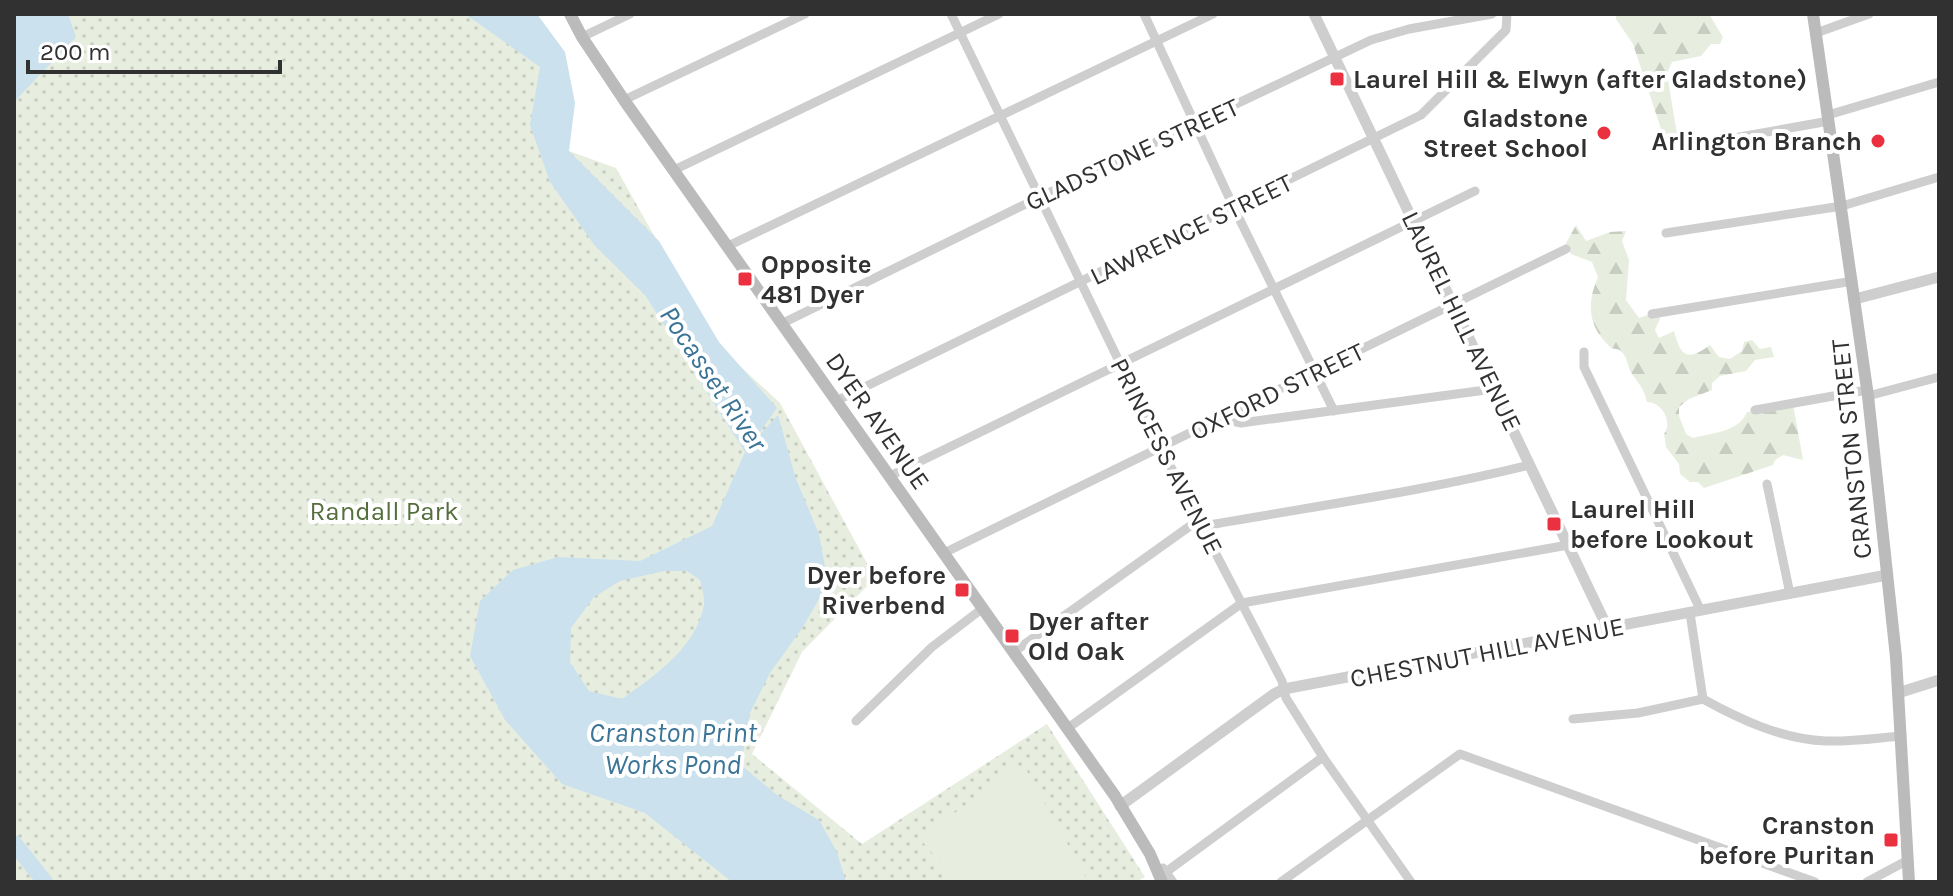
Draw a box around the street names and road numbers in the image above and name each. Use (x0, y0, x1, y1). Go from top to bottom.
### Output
street label: GLADSTONE STREET (1021, 91, 1244, 218)
street label: LAWRENCE STREET (1085, 167, 1298, 292)
street label: LAUREL HILL AVENUE (1395, 206, 1528, 436)
street label: OXFORD STREET (1185, 336, 1369, 447)
street label: CRANSTON STREET (1825, 337, 1878, 560)
street label: DYER AVENUE (819, 347, 936, 496)
street label: PRINCESS AVENUE (1104, 353, 1229, 560)
street label: CHESTNUT HILL AVENUE (1347, 611, 1627, 694)

